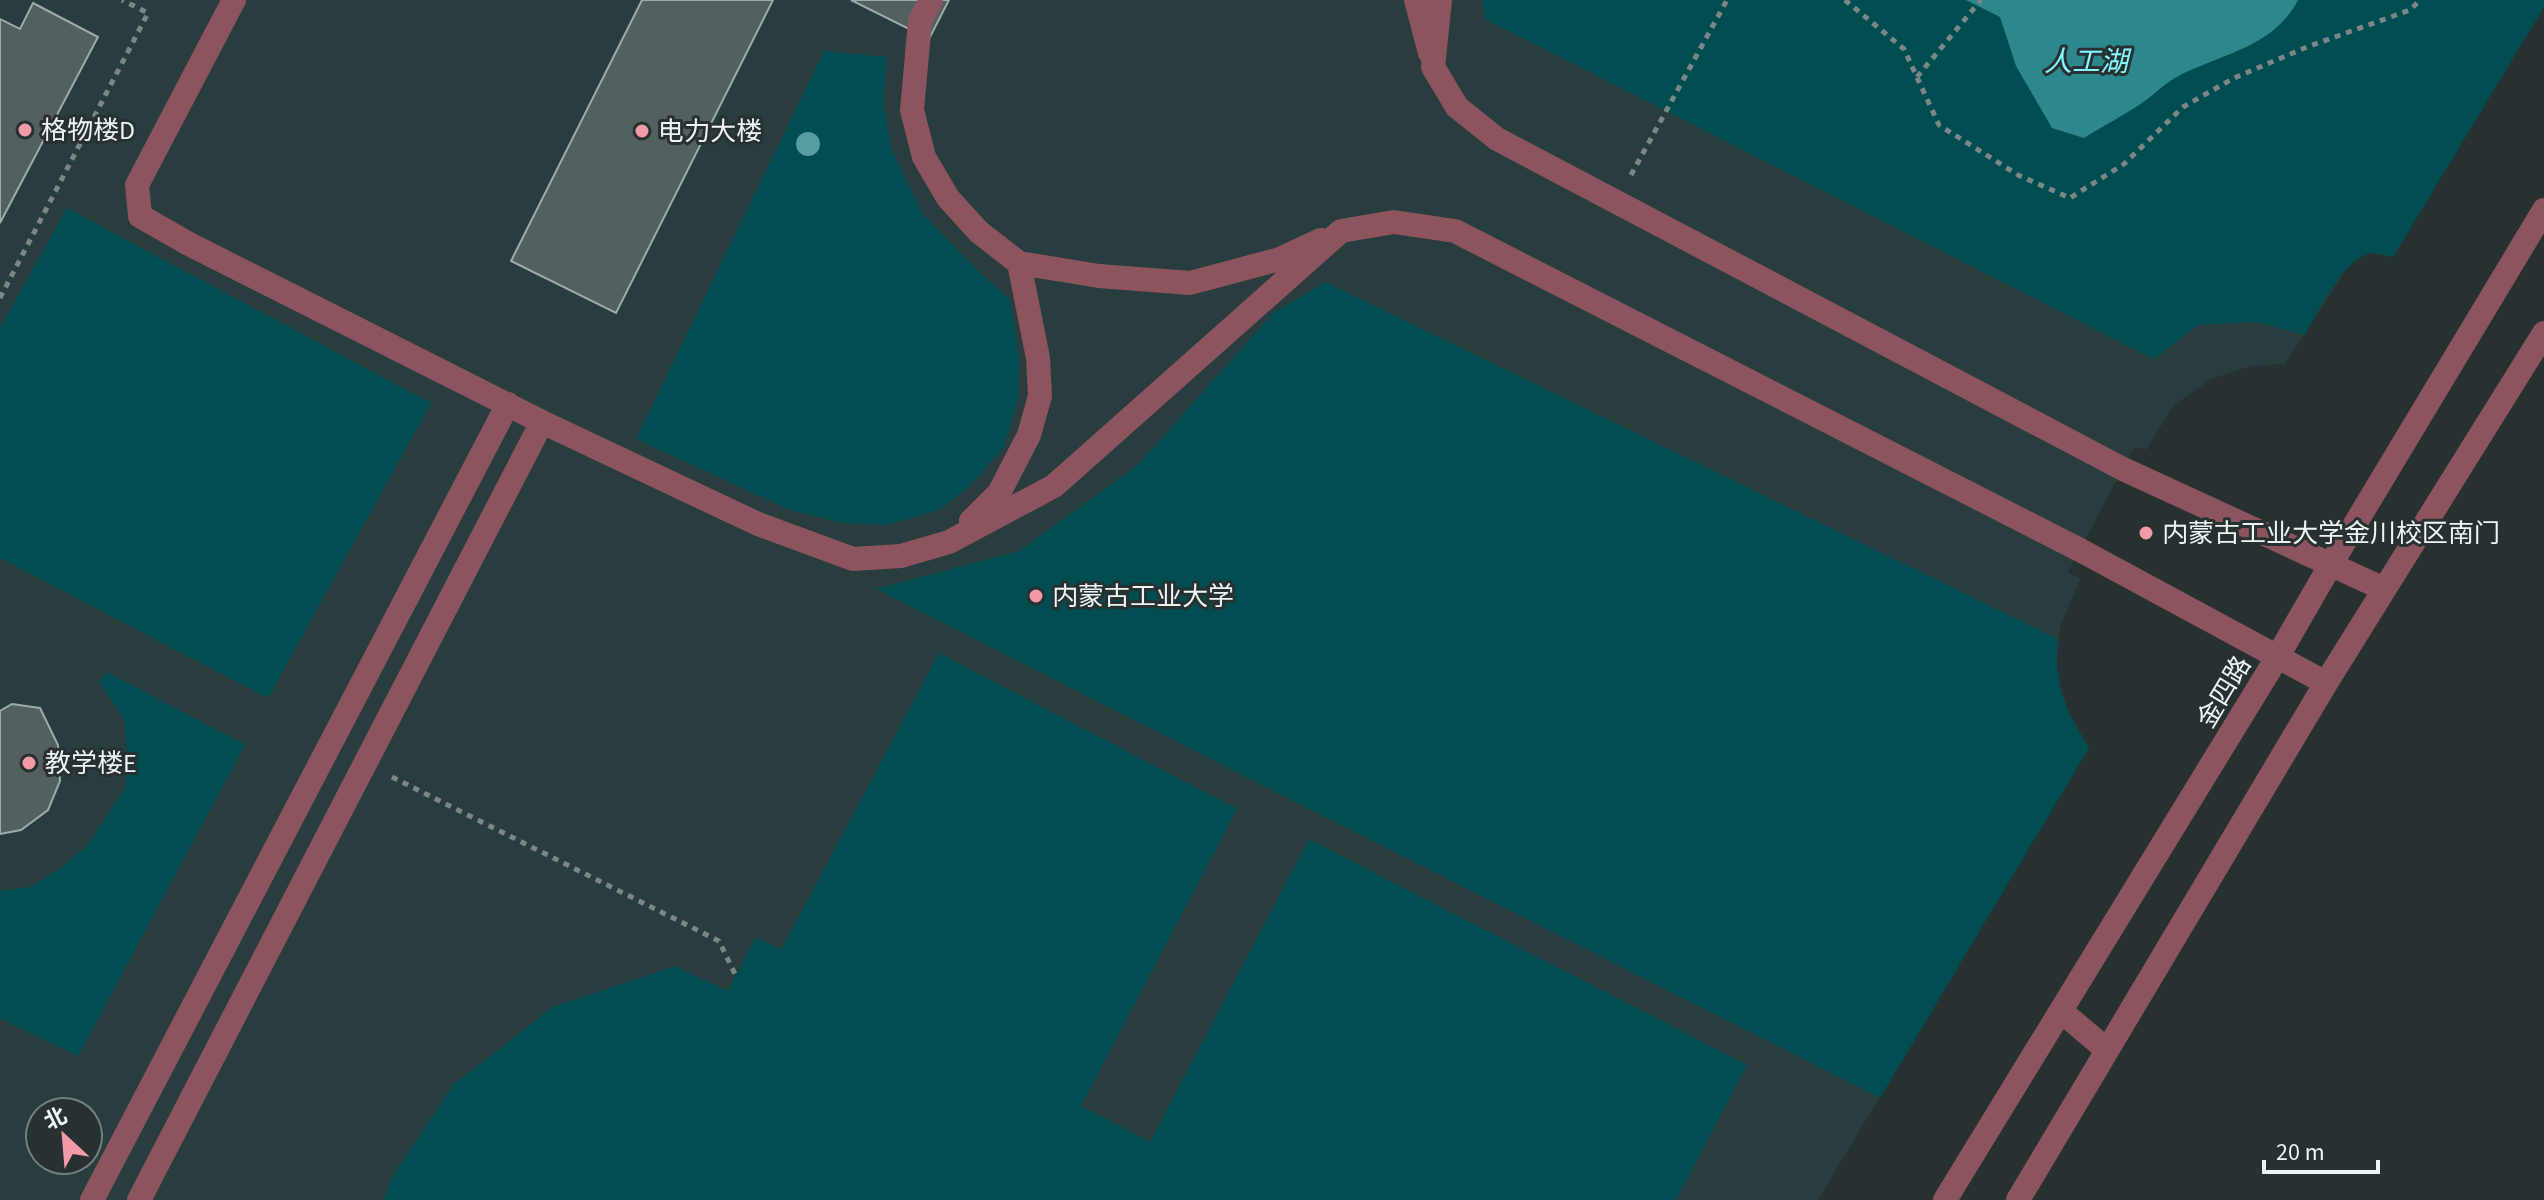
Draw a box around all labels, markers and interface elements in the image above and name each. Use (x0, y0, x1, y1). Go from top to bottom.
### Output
water label: 人工湖 (2044, 42, 2132, 82)
place label: 格物楼D (41, 112, 135, 149)
place label: 电力大楼 (658, 113, 762, 150)
marker: 格物楼D (16, 121, 34, 139)
marker: 电力大楼 (633, 122, 651, 140)
place label: 内蒙古工业大学金川校区南门 (2162, 515, 2500, 552)
marker: 内蒙古工业大学金川校区南门 (2137, 524, 2155, 542)
place label: 内蒙古工业大学 (1052, 578, 1234, 615)
marker: 内蒙古工业大学 (1027, 587, 1045, 605)
street label: 金四路 (2188, 649, 2260, 735)
place label: 教学楼E (45, 745, 137, 782)
marker: 教学楼E (20, 754, 38, 772)
north arrow (24, 1096, 104, 1176)
text: 北 (39, 1100, 73, 1138)
scale bar (2264, 1124, 2378, 1174)
text: 20 m (2276, 1135, 2325, 1170)

